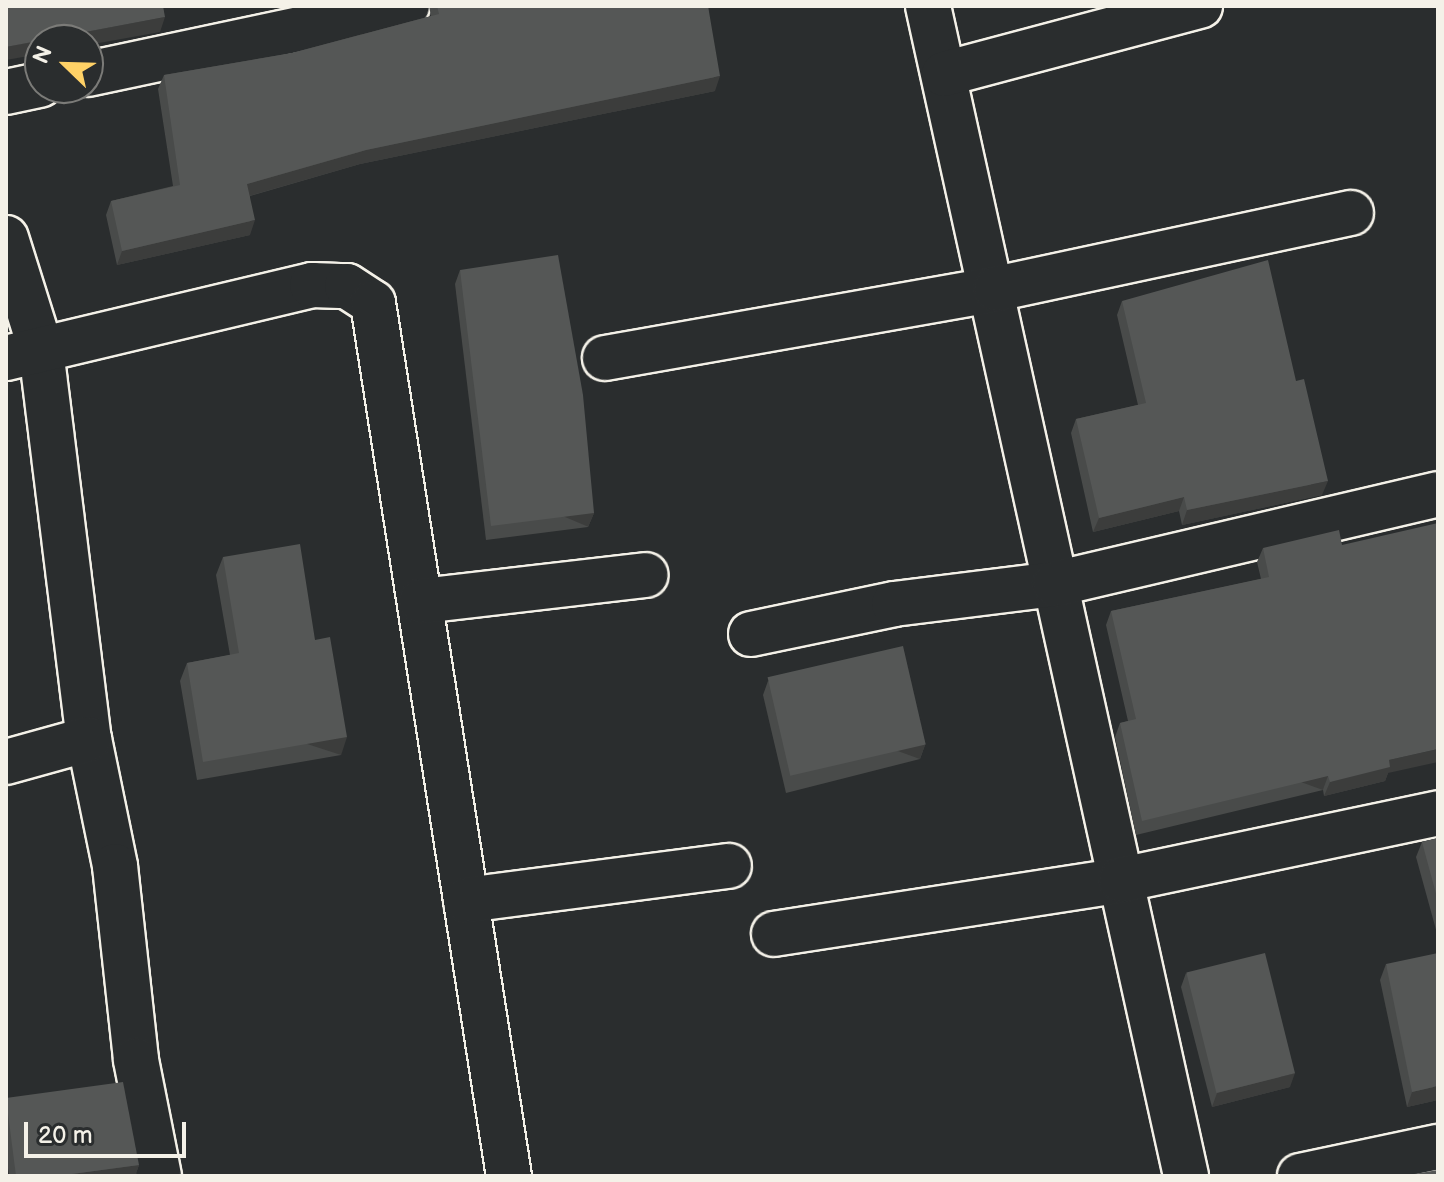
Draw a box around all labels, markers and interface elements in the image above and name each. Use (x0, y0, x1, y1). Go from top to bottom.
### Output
north arrow (24, 24, 104, 104)
text: N (28, 42, 59, 68)
scale bar (28, 1106, 190, 1156)
text: 20 m (38, 1121, 93, 1150)

